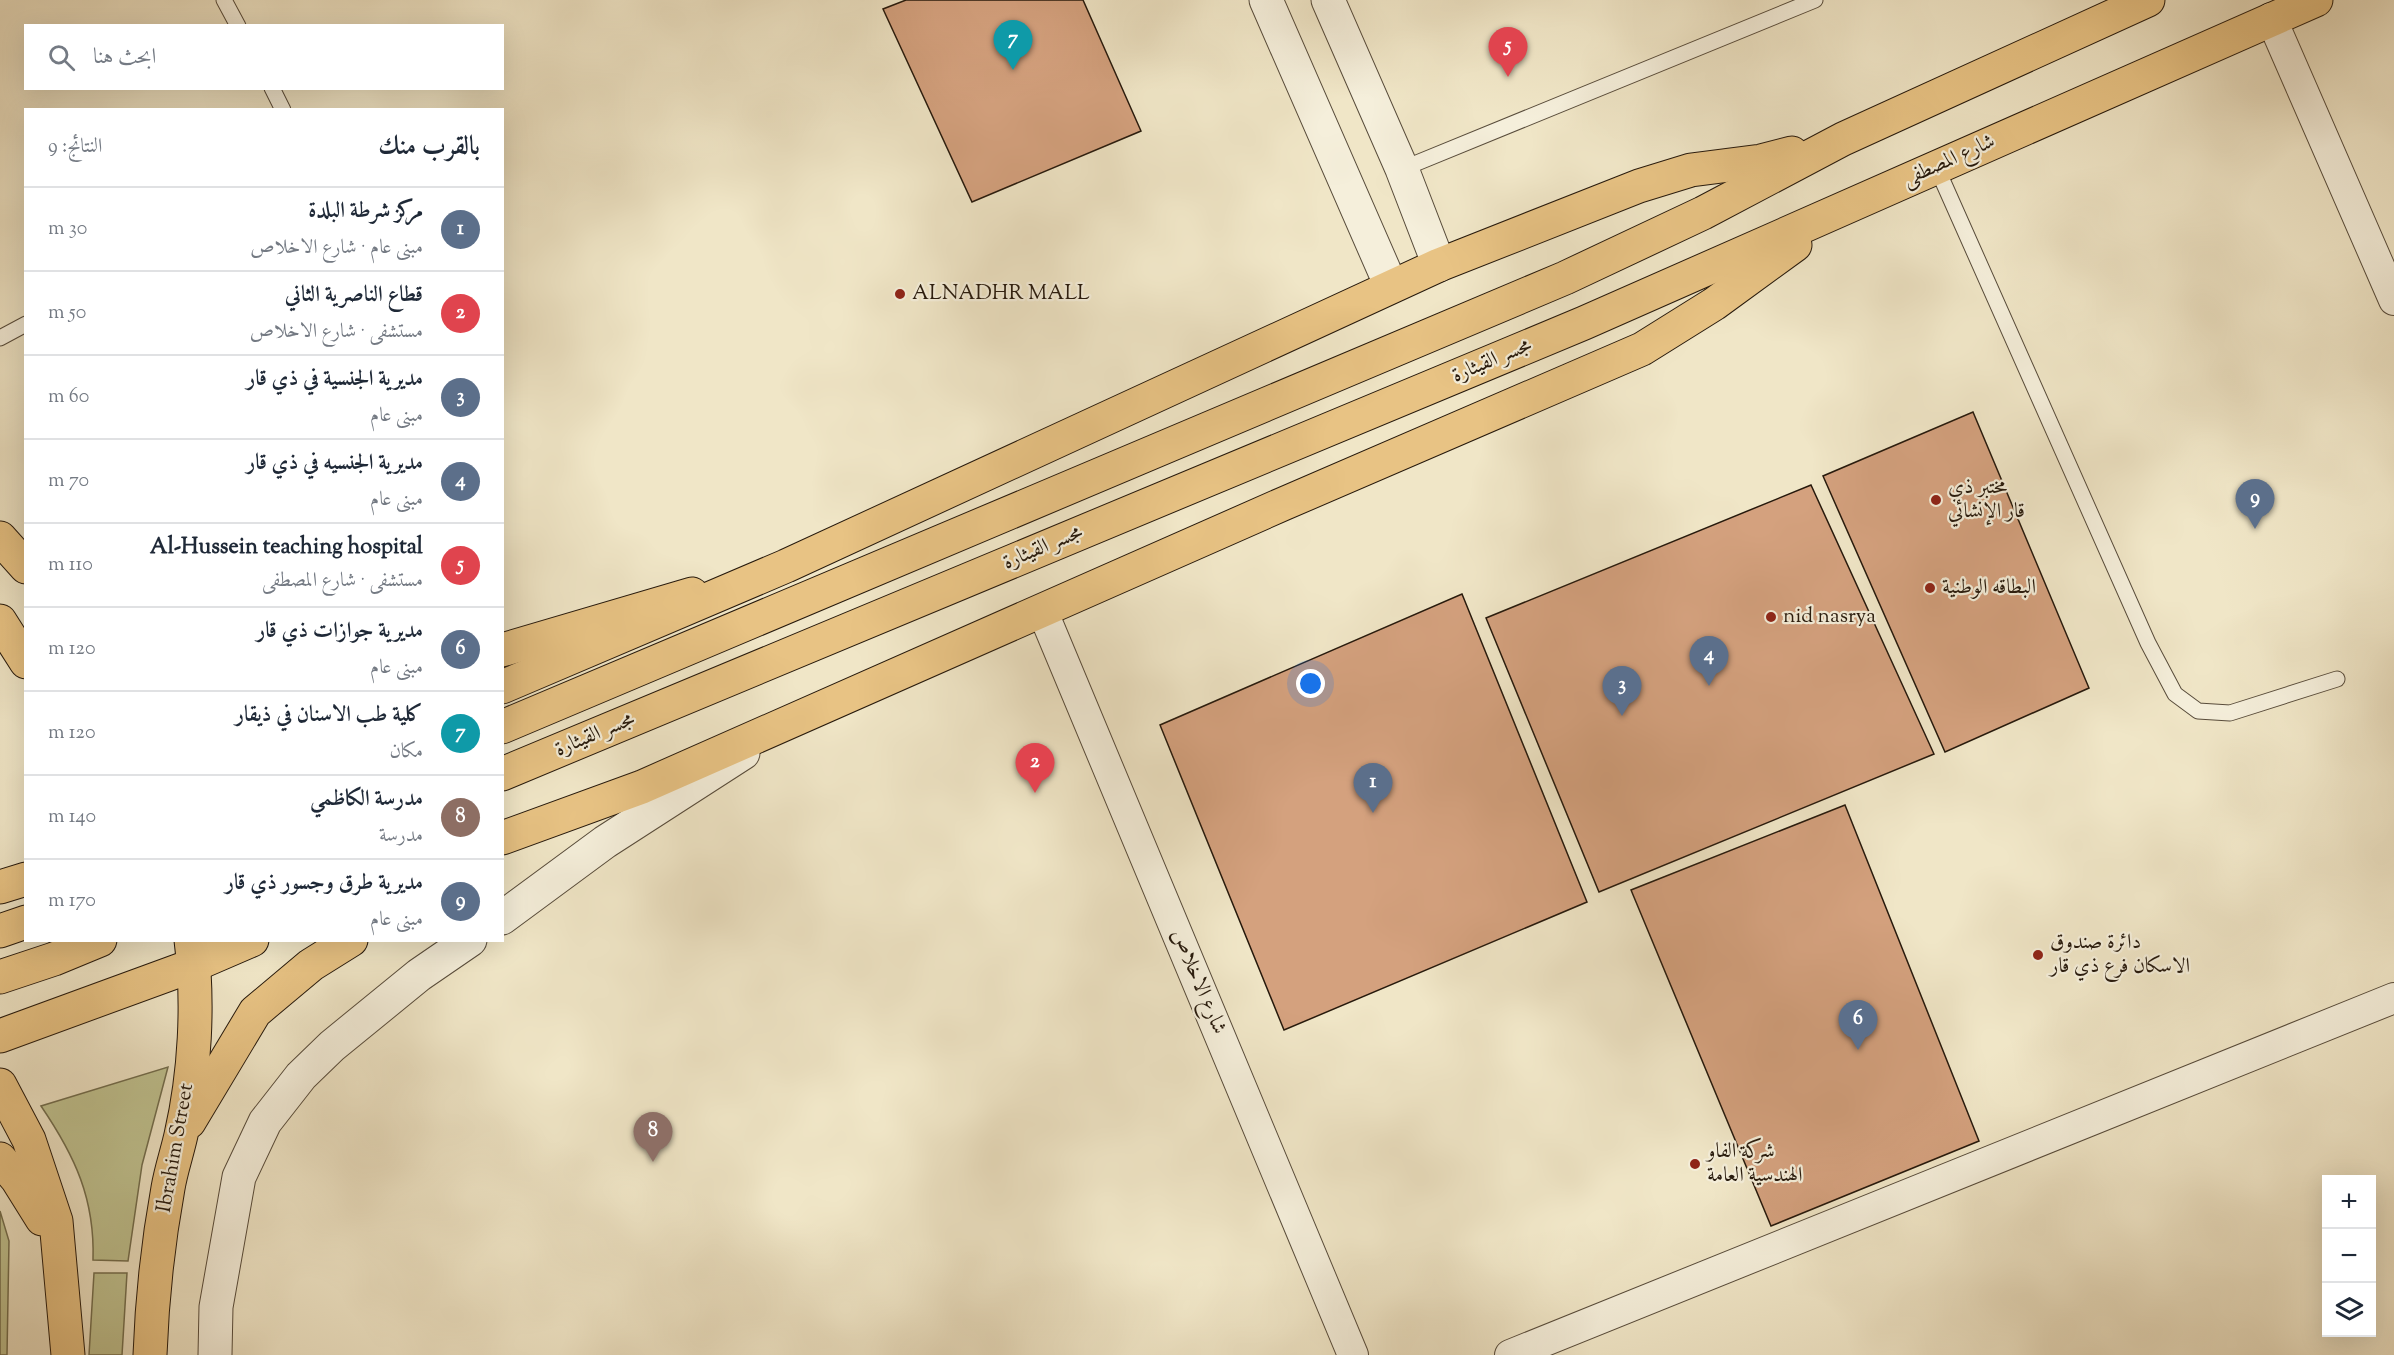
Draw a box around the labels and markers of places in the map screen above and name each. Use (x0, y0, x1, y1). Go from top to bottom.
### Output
pin: 7 (994, 20, 1032, 70)
pin: 5 (1488, 28, 1528, 77)
place label: ALNADHR MALL (912, 279, 1090, 309)
marker: ALNADHR MALL (893, 287, 907, 301)
place label: مختبر ذي قار الإنشائي (1948, 473, 2025, 527)
pin: 9 (2236, 480, 2274, 529)
marker: مختبر ذي قار الإنشائي (1929, 493, 1943, 507)
place label: البطاقه الوطنية (1942, 573, 2036, 603)
marker: البطاقه الوطنية (1923, 581, 1937, 595)
place label: nid nasrya (1783, 602, 1876, 632)
marker: nid nasrya (1764, 610, 1778, 624)
pin: 4 (1690, 636, 1728, 686)
pin: 3 (1602, 666, 1642, 716)
pin: 2 (1016, 744, 1054, 793)
pin: 1 (1354, 764, 1392, 813)
place label: دائرة صندوق الاسكان فرع ذي قار (2048, 928, 2190, 983)
marker: دائرة صندوق الاسكان فرع ذي قار (2031, 948, 2045, 962)
pin: 6 (1838, 1000, 1878, 1050)
pin: 8 (634, 1112, 672, 1162)
place label: شركة الفاو الهندسية العامة (1705, 1137, 1803, 1191)
marker: شركة الفاو الهندسية العامة (1688, 1157, 1702, 1171)

